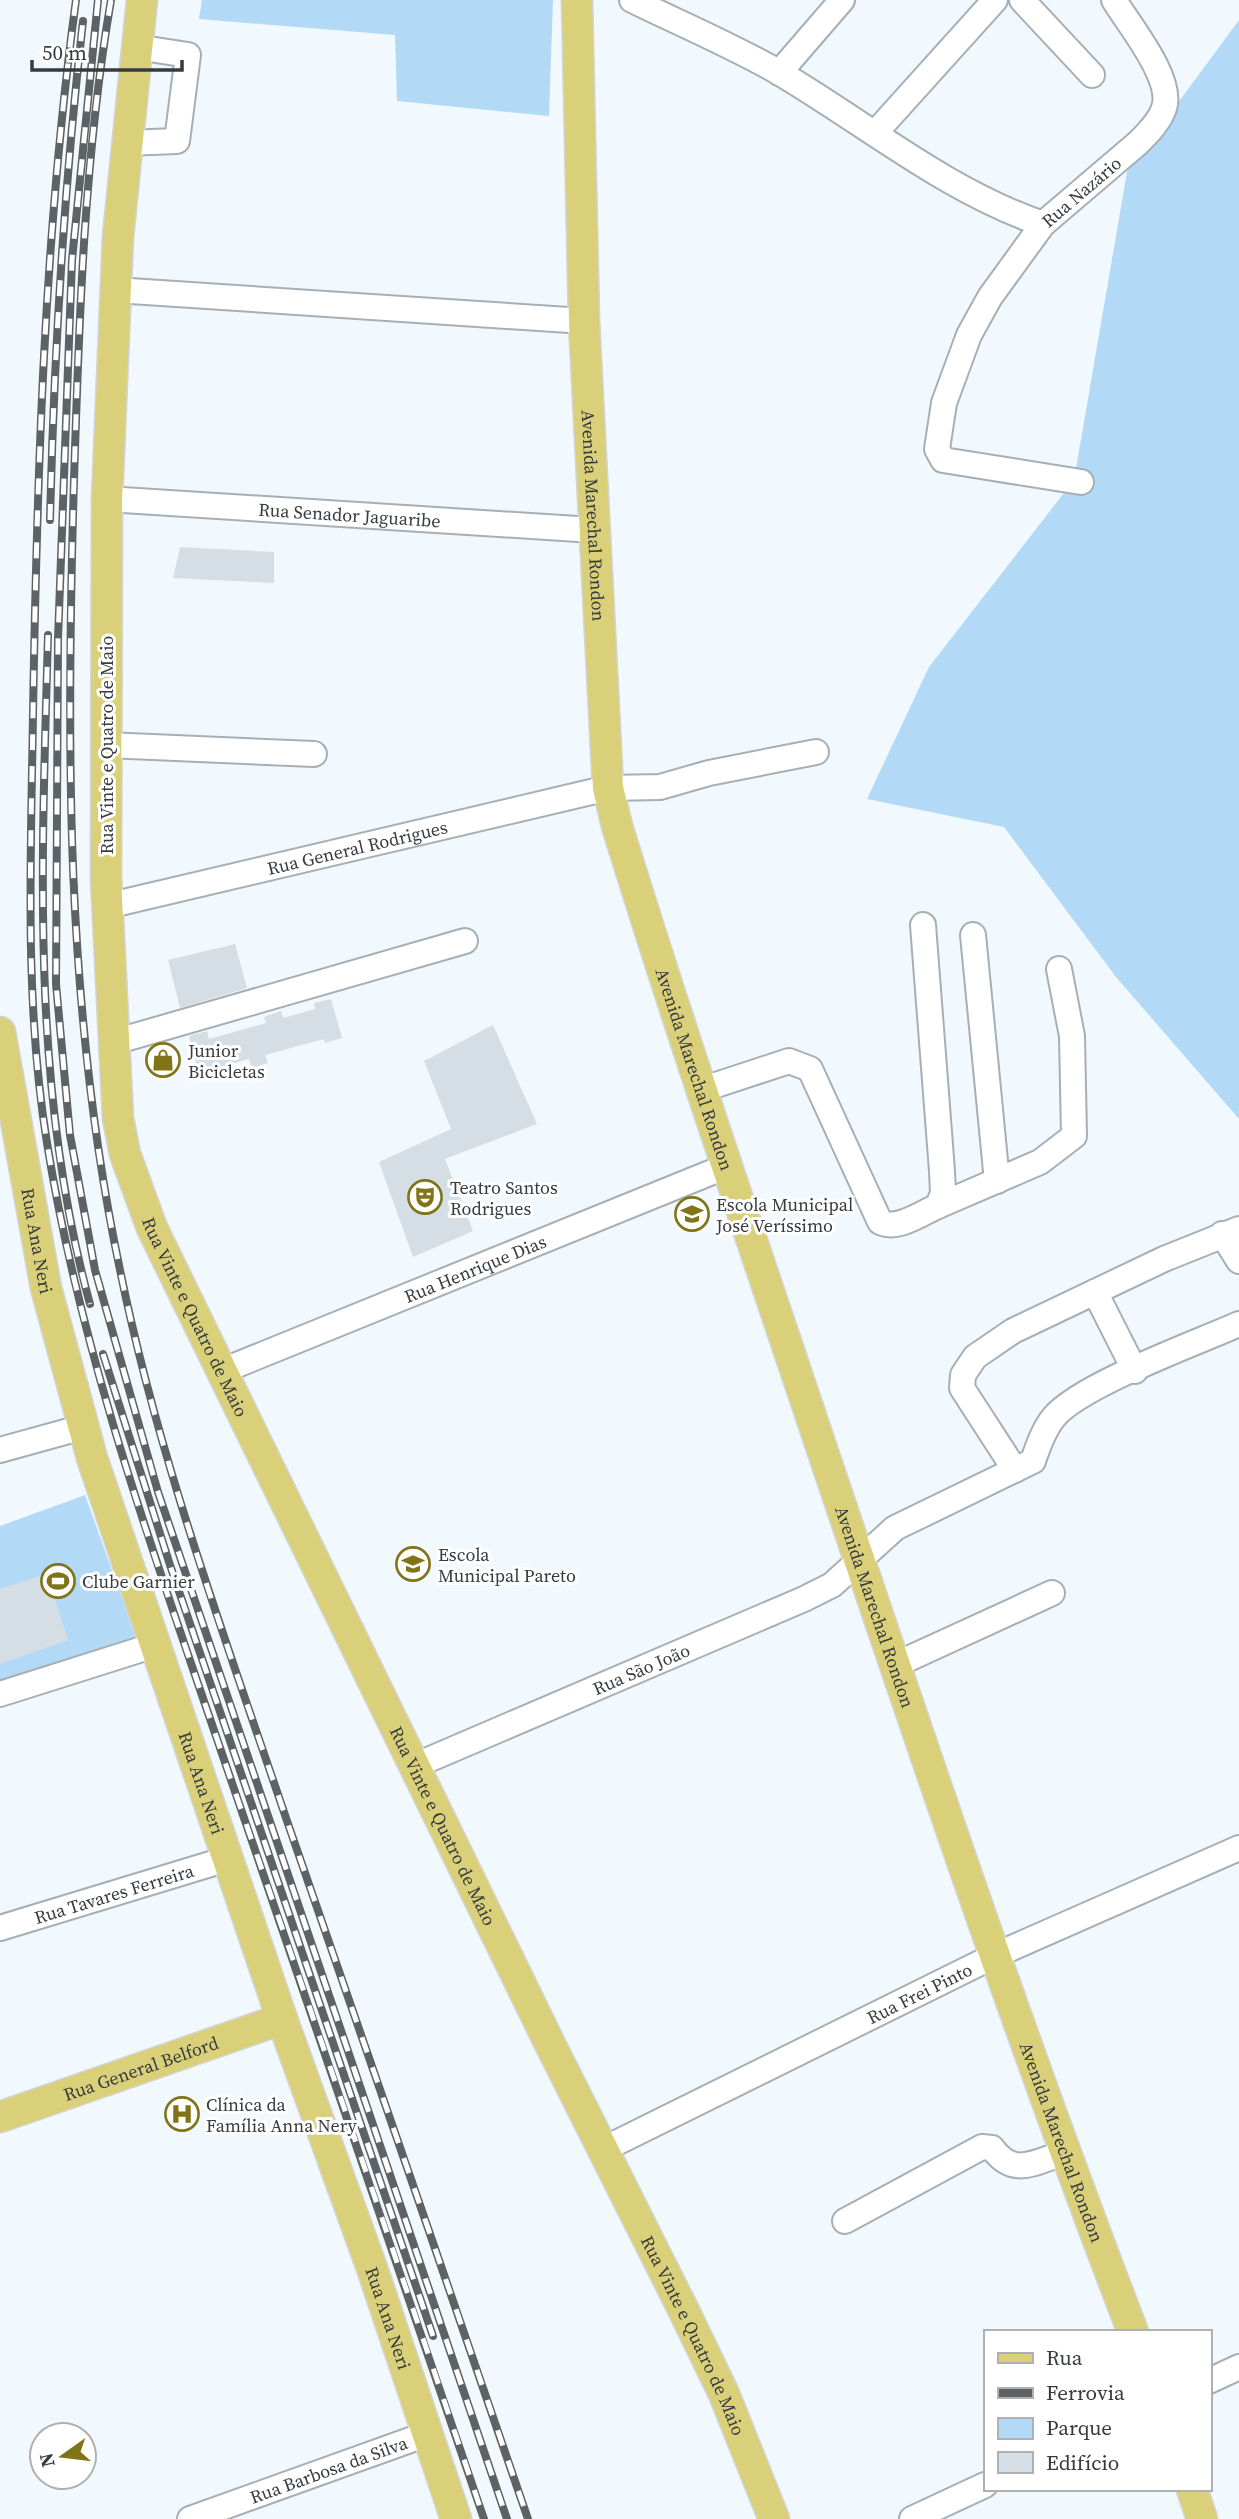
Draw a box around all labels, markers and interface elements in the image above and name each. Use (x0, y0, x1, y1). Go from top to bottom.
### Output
scale bar (32, 28, 182, 72)
text: 50 m (42, 38, 87, 67)
street label: Rua Nazário (1036, 150, 1127, 233)
street label: Avenida Marechal Rondon (576, 409, 612, 622)
street label: Rua Senador Jaguaribe (258, 496, 441, 533)
street label: Rua Vinte e Quatro de Maio (94, 635, 119, 854)
street label: Rua General Rodrigues (265, 814, 450, 880)
street label: Avenida Marechal Rondon (650, 965, 740, 1174)
place label: Junior Bicicletas (187, 1038, 265, 1084)
shop icon: Junior Bicicletas (144, 1041, 182, 1079)
place label: Teatro Santos Rodrigues (450, 1175, 558, 1221)
theatre icon: Teatro Santos Rodrigues (406, 1178, 444, 1216)
street label: Rua Ana Neri (16, 1186, 59, 1296)
place label: Escola Municipal José Veríssimo (715, 1192, 853, 1238)
school or university icon: Escola Municipal José Veríssimo (673, 1195, 711, 1233)
street label: Rua Vinte e Quatro de Maio (137, 1214, 255, 1421)
street label: Rua Henrique Dias (400, 1228, 550, 1308)
street label: Avenida Marechal Rondon (829, 1502, 921, 1711)
place label: Escola Municipal Pareto (438, 1542, 576, 1588)
school or university icon: Escola Municipal Pareto (394, 1545, 432, 1583)
sports icon: Clube Garnier (39, 1562, 77, 1600)
place label: Clube Garnier (82, 1569, 195, 1594)
street label: Rua São João (589, 1637, 694, 1701)
street label: Rua Vinte e Quatro de Maio (384, 1722, 503, 1930)
street label: Rua Ana Neri (173, 1728, 231, 1837)
street label: Rua Tavares Ferreira (31, 1857, 198, 1929)
street label: Rua Frei Pinto (862, 1956, 976, 2030)
street label: Rua General Belford (60, 2030, 222, 2107)
street label: Avenida Marechal Rondon (1014, 2038, 1110, 2246)
place label: Clínica da Família Anna Nery (206, 2092, 358, 2138)
hospital icon: Clínica da Família Anna Nery (163, 2095, 201, 2133)
street label: Rua Vinte e Quatro de Maio (635, 2231, 752, 2439)
street label: Rua Ana Neri (360, 2263, 418, 2373)
legend (984, 2330, 1211, 2491)
text: Rua (1046, 2343, 1083, 2372)
text: Ferrovia (1046, 2378, 1125, 2407)
text: Parque (1046, 2413, 1112, 2442)
north arrow (28, 2421, 98, 2491)
street label: Rua Barbosa da Silva (246, 2429, 411, 2509)
text: Edifício (1046, 2448, 1119, 2477)
text: N (32, 2450, 61, 2470)

